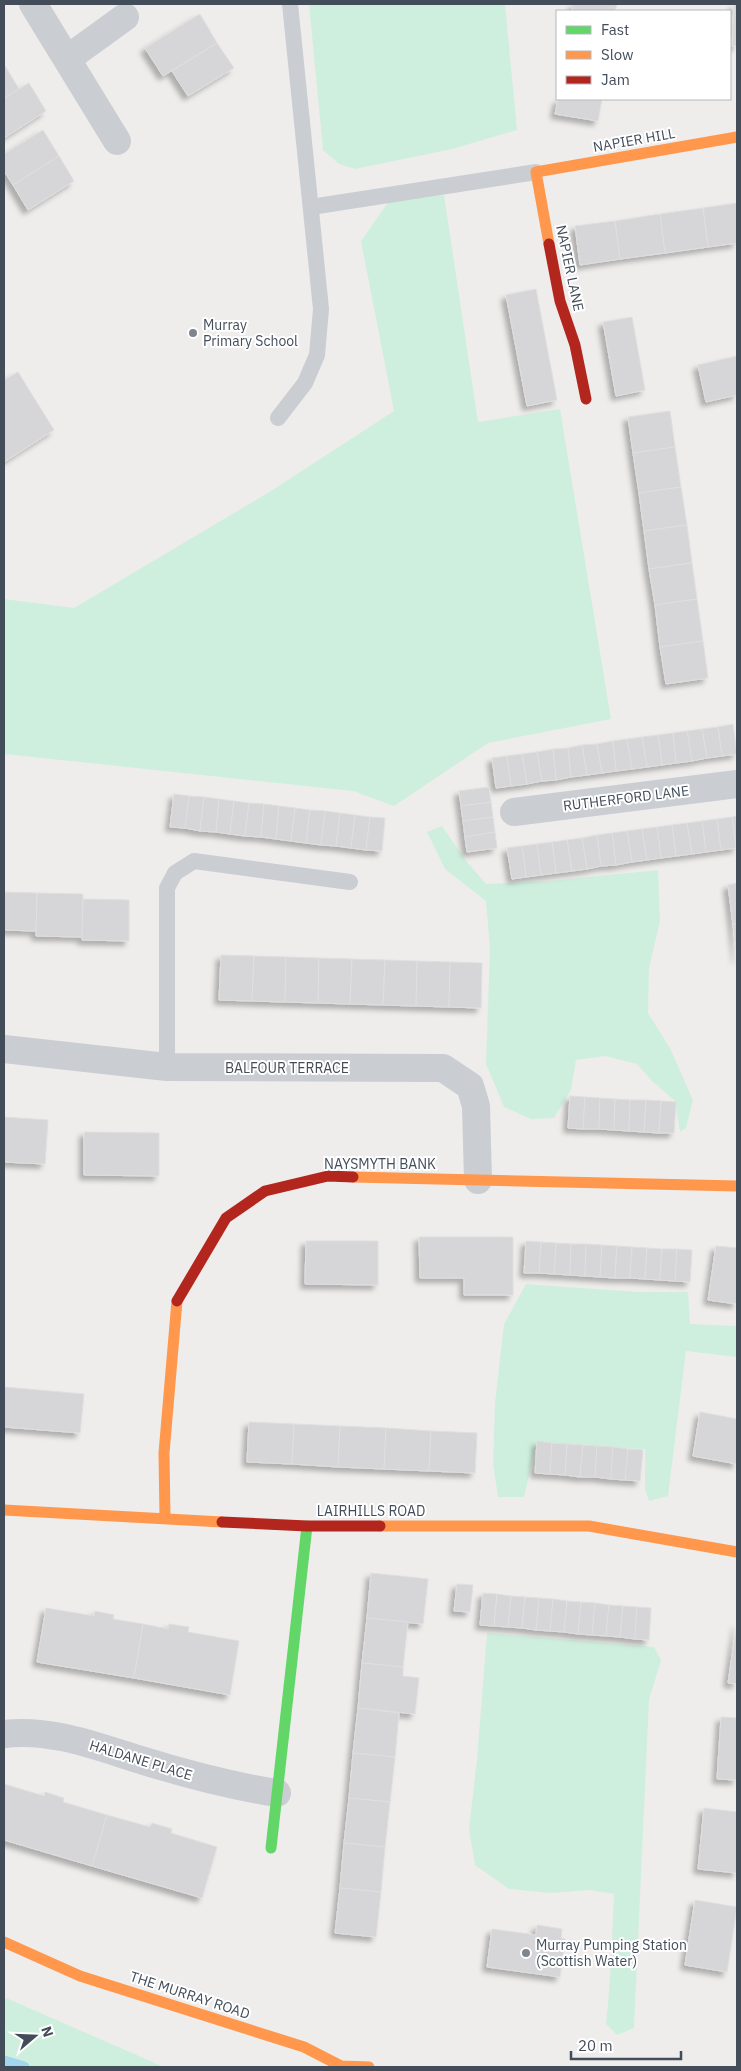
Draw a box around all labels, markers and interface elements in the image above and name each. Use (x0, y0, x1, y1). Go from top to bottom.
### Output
legend (556, 10, 731, 100)
text: Fast (601, 20, 629, 39)
text: Slow (601, 45, 634, 64)
text: Jam (601, 70, 630, 89)
street label: NAPIER HILL (592, 124, 676, 156)
street label: NAPIER LANE (552, 223, 588, 313)
place label: Murray Primary School (203, 316, 298, 350)
marker: Murray Primary School (187, 327, 199, 339)
street label: RUTHERFORD LANE (562, 781, 690, 815)
street label: BALFOUR TERRACE (225, 1059, 349, 1077)
street label: NAYSMYTH BANK (324, 1155, 436, 1173)
street label: LAIRHILLS ROAD (317, 1502, 425, 1520)
street label: HALDANE PLACE (87, 1736, 195, 1784)
place label: Murray Pumping Station (Scottish Water) (536, 1936, 687, 1970)
marker: Murray Pumping Station (Scottish Water) (520, 1947, 532, 1959)
street label: THE MURRAY ROAD (128, 1967, 252, 2023)
north arrow (10, 2011, 60, 2061)
text: N (37, 2024, 57, 2039)
scale bar (571, 2028, 681, 2060)
text: 20 m (578, 2036, 613, 2055)

